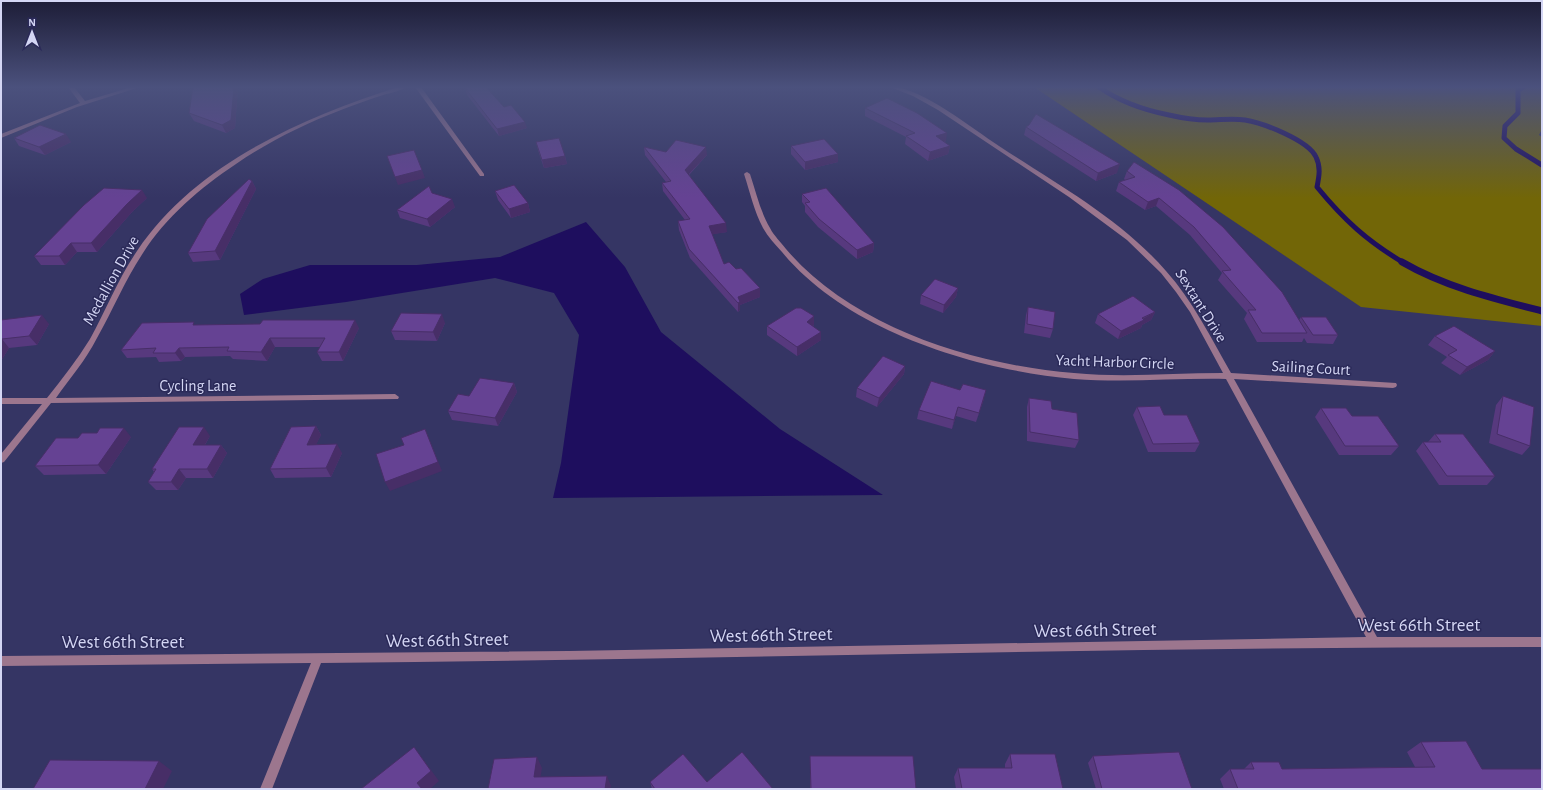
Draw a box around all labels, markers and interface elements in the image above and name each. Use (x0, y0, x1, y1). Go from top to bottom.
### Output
north arrow (12, 12, 52, 52)
text: N (28, 17, 36, 28)
street label: Medallion Drive (80, 233, 142, 328)
street label: Sextant Drive (1172, 266, 1230, 345)
street label: Yacht Harbor Circle (1055, 352, 1175, 372)
street label: Sailing Court (1271, 358, 1351, 378)
street label: Cycling Lane (160, 378, 236, 395)
street label: West 66th Street (1358, 616, 1480, 635)
street label: West 66th Street (1033, 620, 1157, 641)
street label: West 66th Street (709, 625, 833, 646)
street label: West 66th Street (385, 630, 509, 651)
street label: West 66th Street (62, 633, 184, 652)

